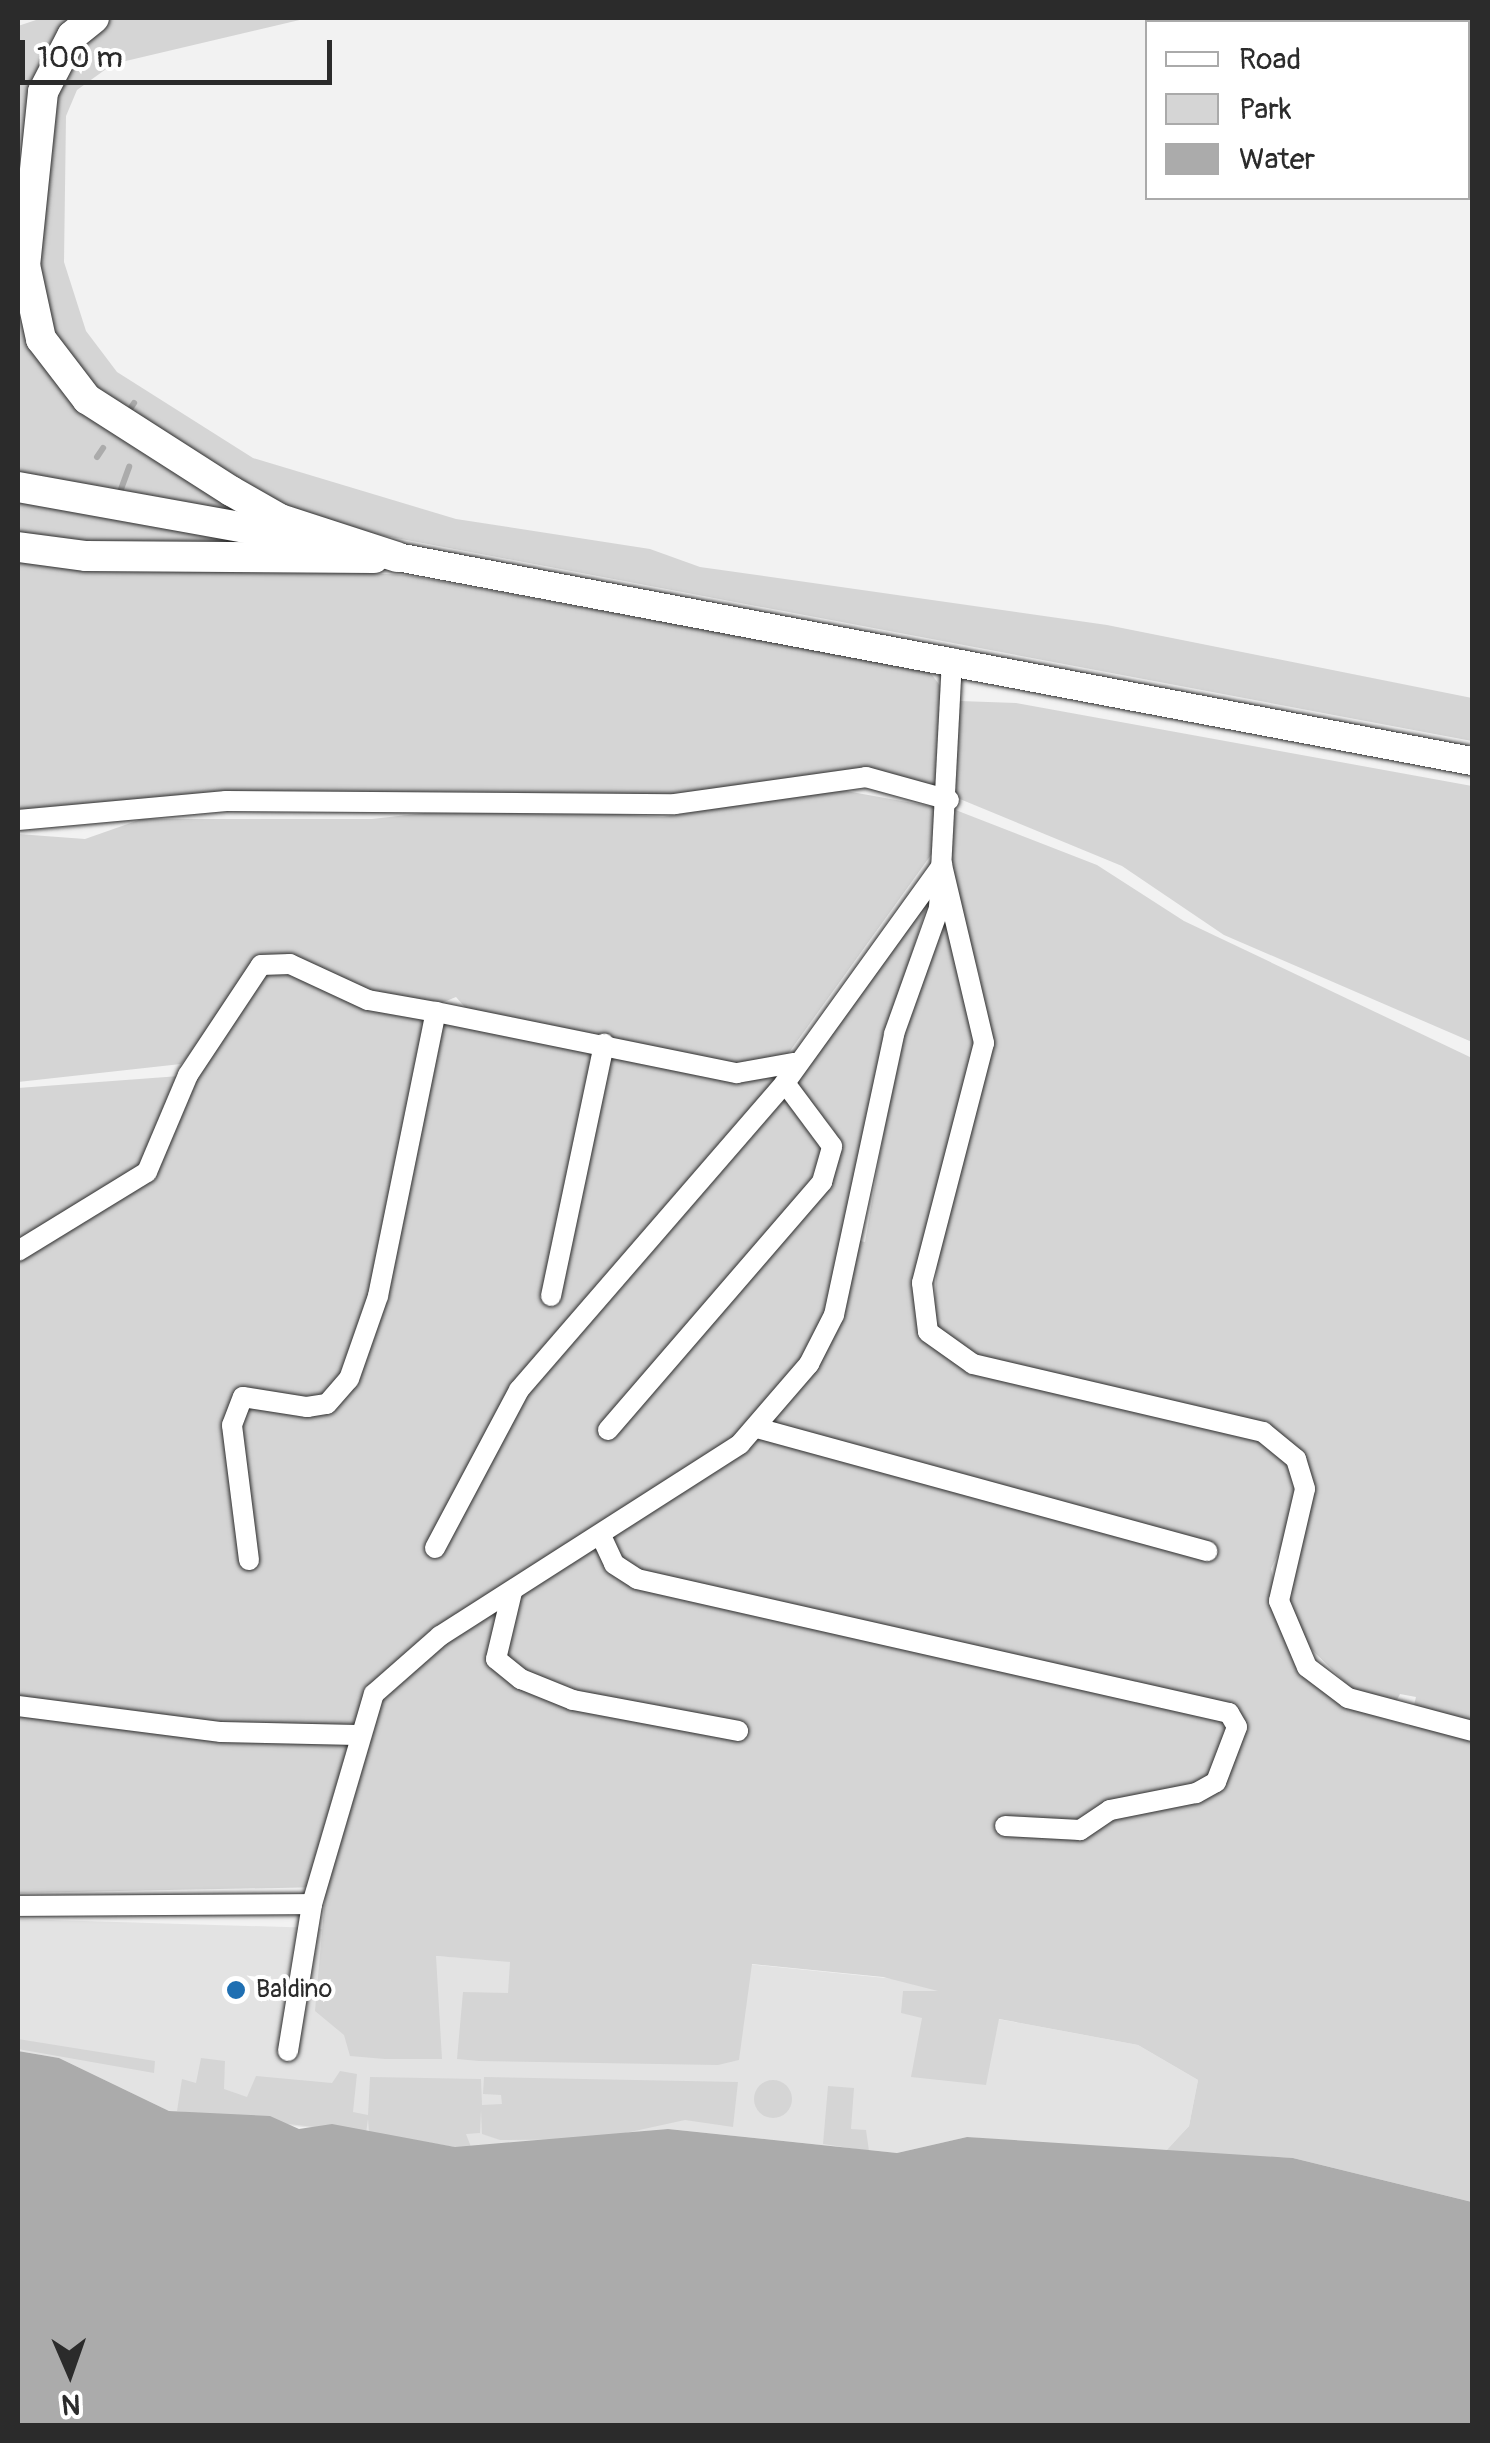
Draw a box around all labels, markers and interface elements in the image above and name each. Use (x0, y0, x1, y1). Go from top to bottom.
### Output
scale bar (25, 20, 338, 82)
legend (1145, 20, 1470, 200)
text: 100 m (37, 39, 123, 76)
text: Road (1239, 41, 1301, 78)
text: Park (1239, 91, 1292, 128)
text: Water (1239, 141, 1315, 178)
place label: Baldino (256, 1975, 332, 2005)
marker: Baldino (225, 1979, 247, 2001)
north arrow (20, 2323, 120, 2423)
text: N (61, 2386, 81, 2421)

